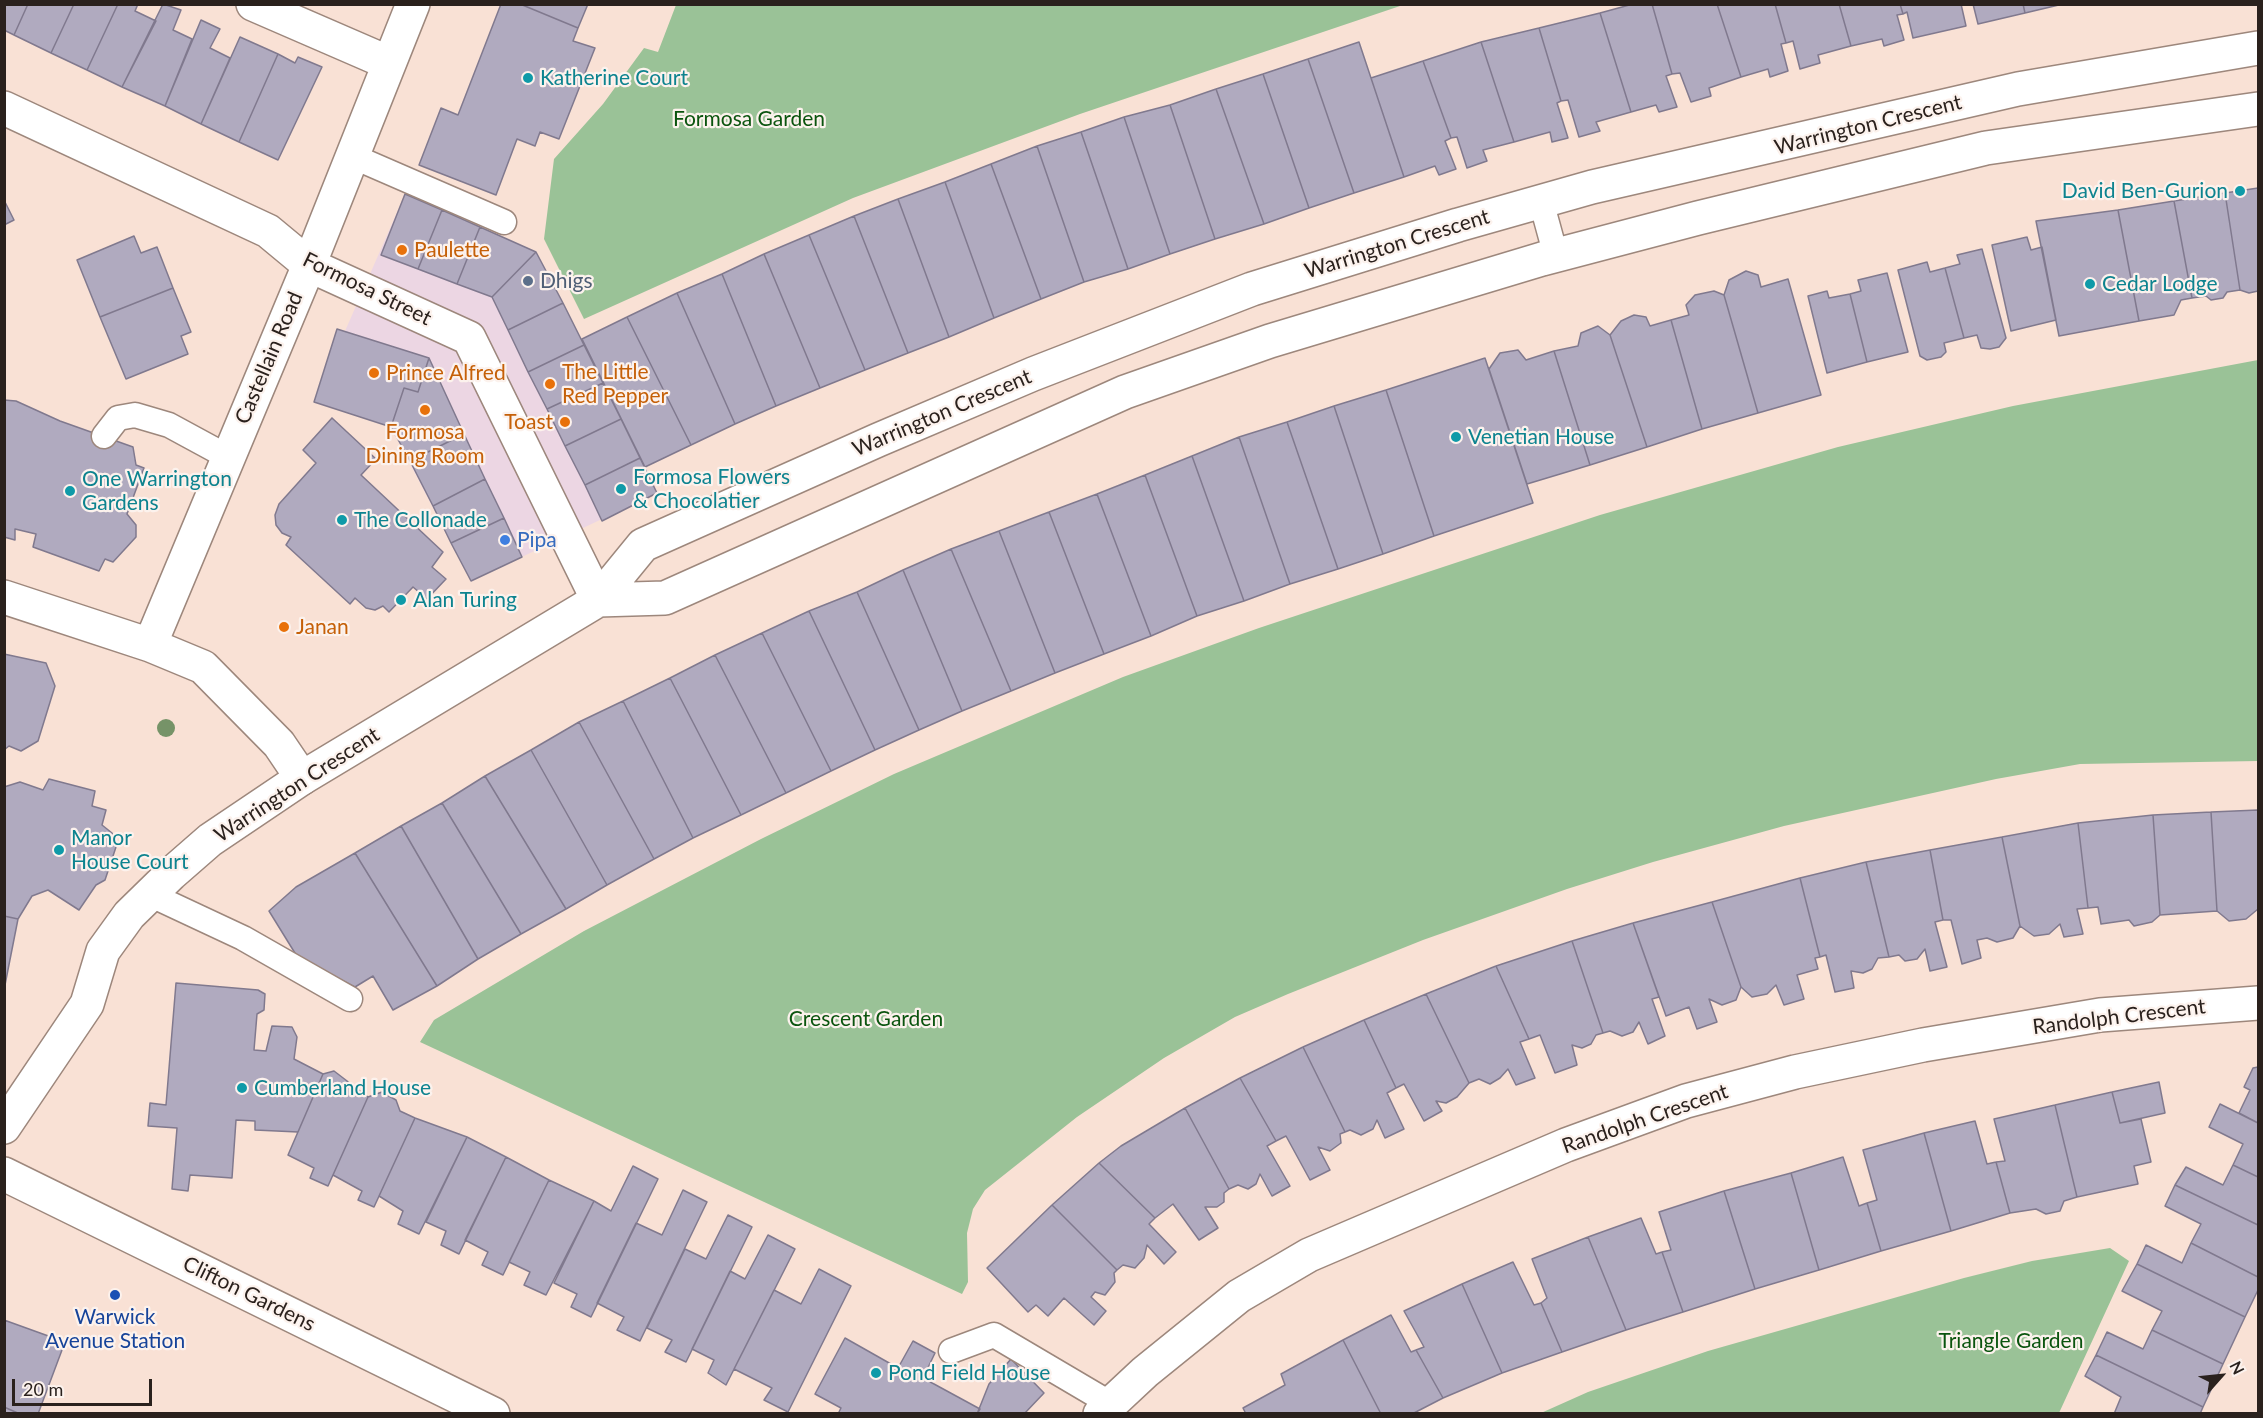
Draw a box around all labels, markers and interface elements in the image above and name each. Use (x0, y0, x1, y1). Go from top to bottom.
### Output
place label: Katherine Court (540, 65, 688, 91)
marker: Katherine Court (521, 71, 535, 85)
street label: Warrington Crescent (1772, 90, 1964, 160)
park label: Formosa Garden (673, 106, 825, 132)
place label: David Ben-Gurion (2062, 178, 2228, 204)
marker: David Ben-Gurion (2233, 184, 2247, 198)
street label: Warrington Crescent (1302, 204, 1492, 284)
place label: Paulette (414, 237, 490, 263)
marker: Paulette (395, 243, 409, 257)
street label: Formosa Street (299, 247, 435, 331)
place label: Dhigs (540, 268, 593, 294)
place label: Cedar Lodge (2102, 271, 2218, 297)
marker: Dhigs (521, 274, 535, 288)
marker: Cedar Lodge (2083, 277, 2097, 291)
street label: Castellain Road (230, 288, 308, 428)
place label: The Little Red Pepper (562, 359, 668, 409)
place label: Prince Alfred (386, 360, 506, 386)
street label: Warrington Crescent (849, 364, 1035, 462)
marker: Prince Alfred (367, 366, 381, 380)
marker: The Little Red Pepper (543, 377, 557, 391)
marker: Formosa Dining Room (418, 403, 432, 417)
place label: Toast (504, 409, 553, 435)
marker: Toast (558, 415, 572, 429)
place label: Formosa Dining Room (365, 419, 485, 469)
place label: Venetian House (1468, 424, 1614, 450)
marker: Venetian House (1449, 430, 1463, 444)
place label: Formosa Flowers & Chocolatier (633, 464, 790, 514)
place label: One Warrington Gardens (82, 466, 232, 516)
marker: Formosa Flowers & Chocolatier (614, 482, 628, 496)
marker: One Warrington Gardens (63, 484, 77, 498)
place label: The Collonade (354, 507, 487, 533)
marker: The Collonade (335, 513, 349, 527)
place label: Pipa (517, 527, 557, 553)
marker: Pipa (498, 533, 512, 547)
place label: Alan Turing (413, 587, 517, 613)
marker: Alan Turing (394, 593, 408, 607)
place label: Janan (296, 614, 349, 640)
marker: Janan (277, 620, 291, 634)
street label: Warrington Crescent (210, 722, 384, 848)
place label: Manor House Court (71, 825, 188, 875)
marker: Manor House Court (52, 843, 66, 857)
street label: Randolph Crescent (2031, 994, 2207, 1040)
park label: Crescent Garden (789, 1006, 943, 1032)
place label: Cumberland House (254, 1075, 431, 1101)
street label: Randolph Crescent (1559, 1079, 1731, 1159)
marker: Cumberland House (235, 1081, 249, 1095)
street label: Clifton Gardens (179, 1251, 319, 1337)
marker: Warwick Avenue Station (108, 1288, 122, 1302)
place label: Warwick Avenue Station (45, 1304, 185, 1354)
park label: Triangle Garden (1939, 1328, 2083, 1354)
north arrow (2191, 1346, 2251, 1406)
text: N (2226, 1358, 2249, 1377)
place label: Pond Field House (888, 1360, 1050, 1386)
marker: Pond Field House (869, 1366, 883, 1380)
scale bar (15, 1367, 154, 1405)
text: 20 m (23, 1378, 63, 1400)

